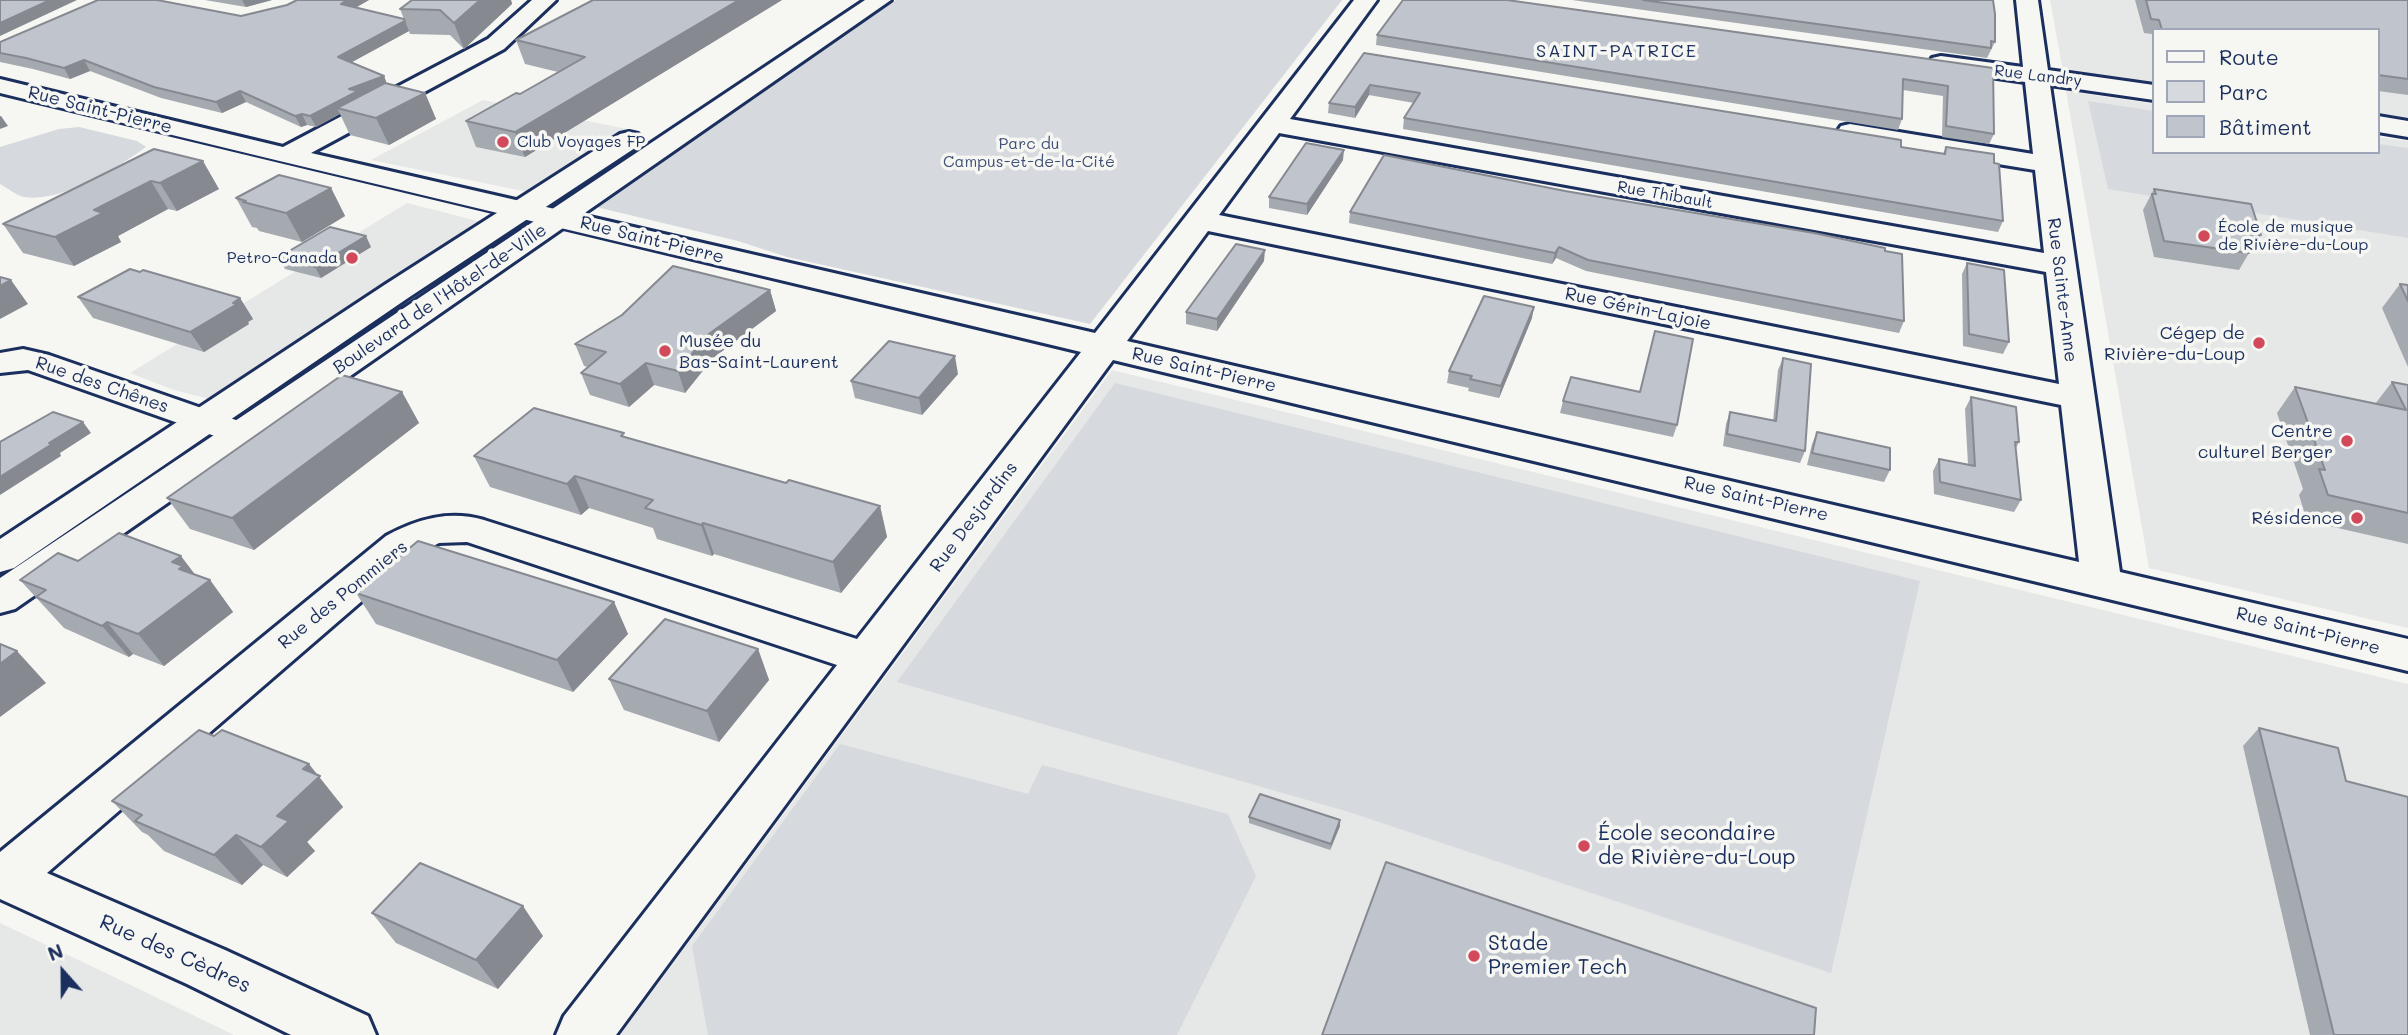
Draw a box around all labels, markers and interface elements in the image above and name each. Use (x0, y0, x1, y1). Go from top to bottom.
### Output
legend (2152, 28, 2380, 154)
district label: SAINT-PATRICE (1538, 40, 1696, 62)
text: Route (2219, 43, 2279, 70)
street label: Rue Landry (1993, 61, 2083, 91)
text: Parc (2219, 78, 2268, 105)
street label: Rue Saint-Pierre (26, 82, 174, 138)
text: Bâtiment (2219, 113, 2311, 140)
place label: Club Voyages FP (517, 132, 645, 152)
marker: Club Voyages FP (495, 134, 511, 150)
park label: Parc du Campus-et-de-la-Cité (943, 134, 1115, 172)
street label: Rue Thibault (1616, 177, 1714, 213)
street label: Rue Saint-Pierre (578, 212, 726, 268)
street label: Rue Sainte-Anne (2042, 217, 2082, 363)
place label: École de musique de Rivière-du-Loup (2218, 217, 2368, 255)
street label: Boulevard de l'Hôtel-de-Ville (329, 219, 551, 379)
marker: École de musique de Rivière-du-Loup (2196, 228, 2212, 244)
place label: Petro-Canada (227, 248, 338, 268)
marker: Petro-Canada (344, 250, 360, 266)
street label: Rue Gérin-Lajoie (1563, 283, 1713, 335)
place label: Cégep de Rivière-du-Loup (2104, 322, 2245, 364)
place label: Musée du Bas-Saint-Laurent (679, 330, 839, 372)
marker: Cégep de Rivière-du-Loup (2251, 335, 2267, 351)
marker: Musée du Bas-Saint-Laurent (657, 343, 673, 359)
street label: Rue Saint-Pierre (1130, 343, 1278, 397)
street label: Rue des Chênes (33, 352, 171, 418)
place label: Centre culturel Berger (2198, 420, 2333, 462)
marker: Centre culturel Berger (2339, 433, 2355, 449)
street label: Rue Desjardins (926, 458, 1022, 576)
street label: Rue Saint-Pierre (1682, 472, 1830, 526)
place label: Résidence (2251, 507, 2343, 529)
marker: Résidence (2349, 510, 2365, 526)
street label: Rue des Pommiers (274, 536, 412, 654)
street label: Rue Saint-Pierre (2234, 603, 2382, 659)
place label: École secondaire de Rivière-du-Loup (1598, 821, 1795, 871)
marker: École secondaire de Rivière-du-Loup (1576, 838, 1592, 854)
street label: Rue des Cèdres (95, 909, 255, 999)
place label: Stade Premier Tech (1488, 931, 1627, 981)
north arrow (28, 937, 98, 1007)
text: N (44, 938, 66, 966)
marker: Stade Premier Tech (1466, 948, 1482, 964)

